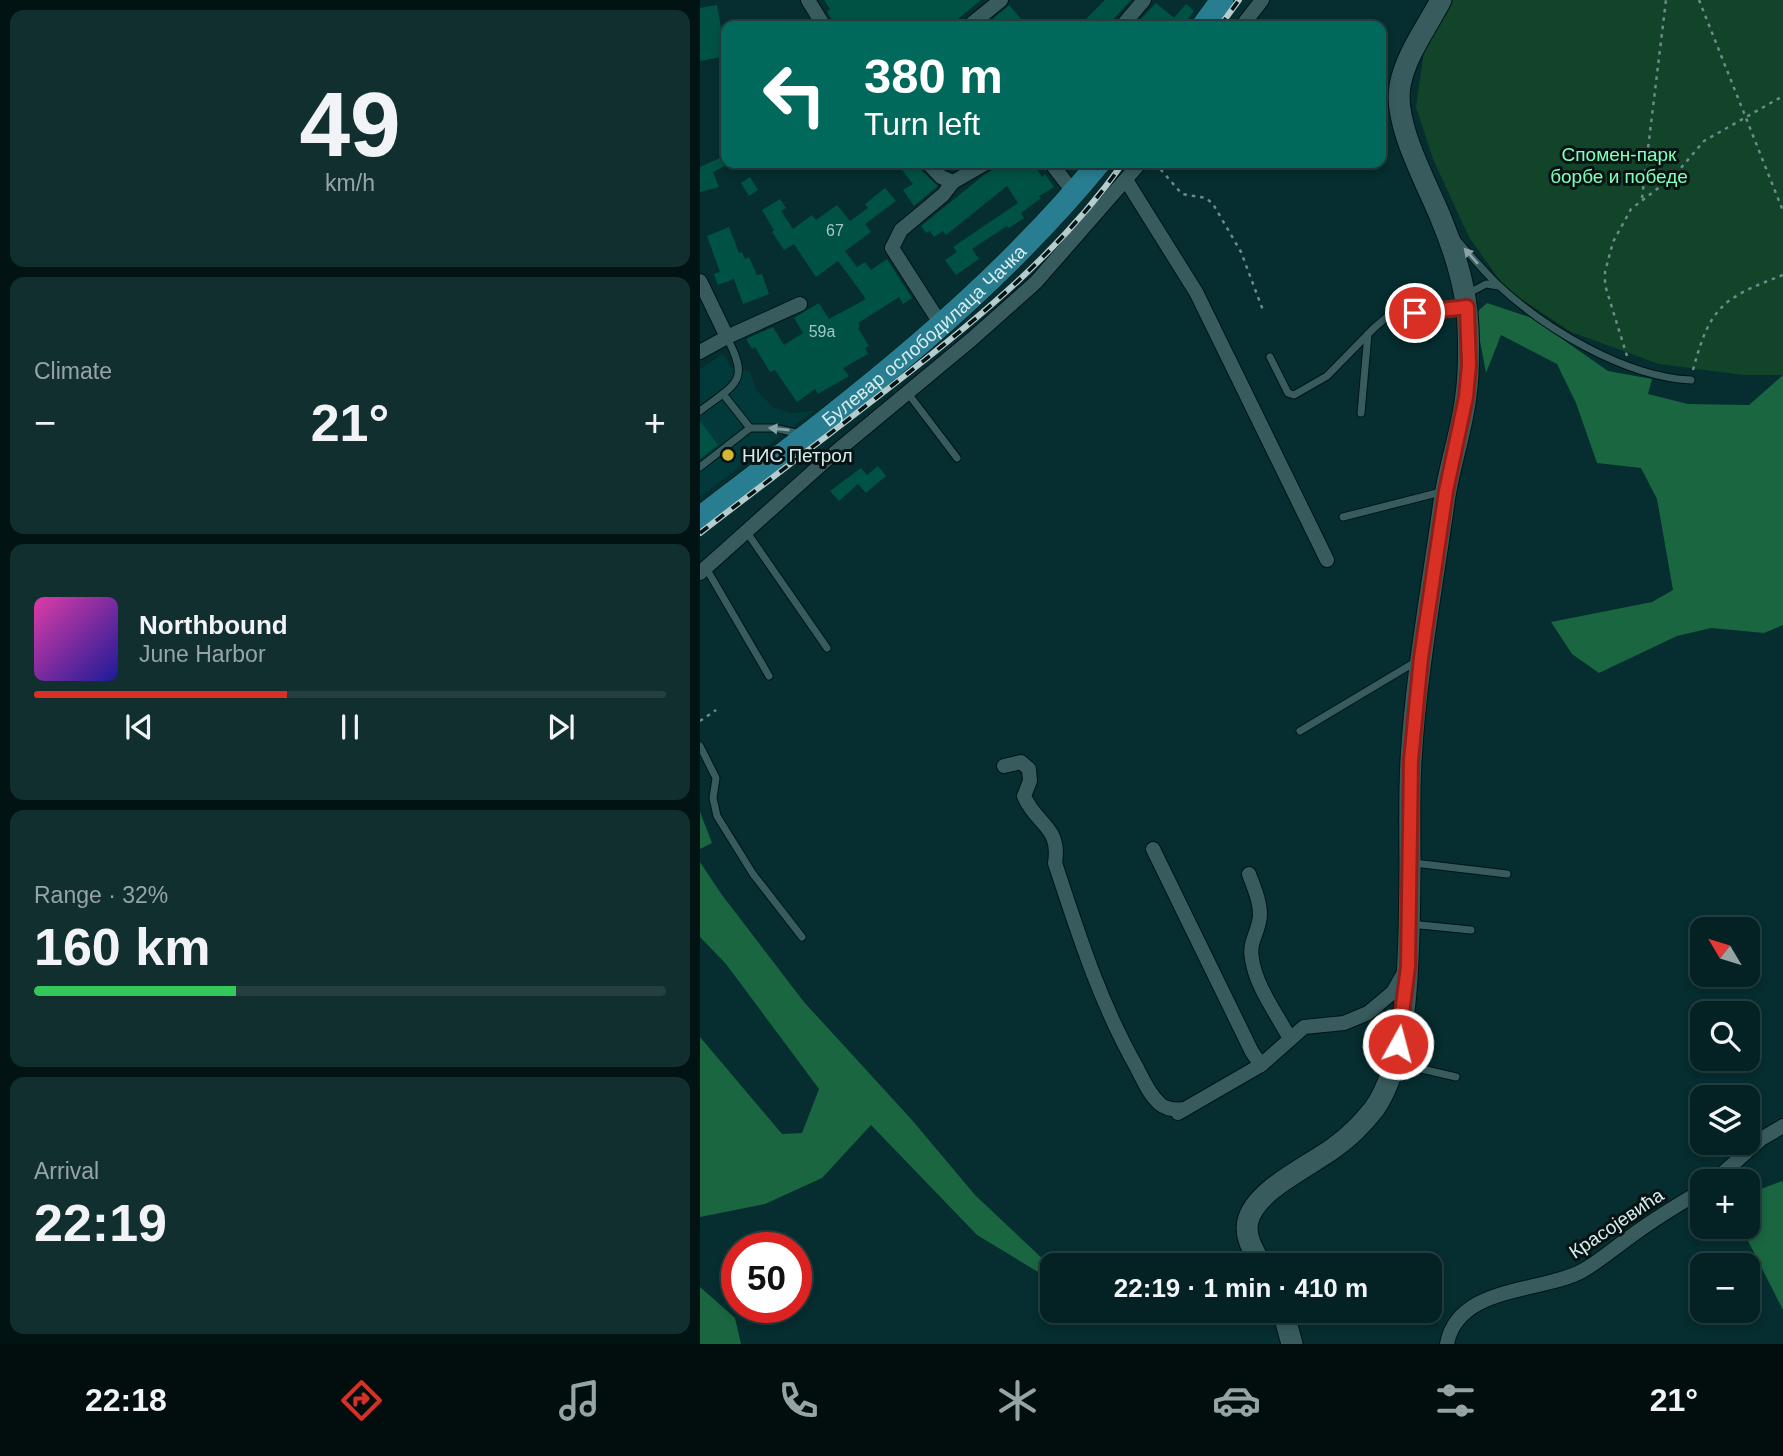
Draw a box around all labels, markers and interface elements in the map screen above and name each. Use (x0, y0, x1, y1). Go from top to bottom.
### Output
icon: left (749, 49, 840, 140)
text: 380 m (864, 49, 1003, 103)
text: 49 (299, 74, 401, 175)
text: Turn left (864, 106, 980, 142)
park label: Спомен-парк борбе и победе (1550, 144, 1688, 187)
text: km/h (325, 170, 375, 196)
house number: 67 (826, 222, 844, 239)
street label: Булевар ослободилаца Чачка (818, 240, 1031, 431)
one-way arrow (1463, 247, 1479, 265)
pin (1385, 283, 1445, 343)
icon: arrive (1396, 294, 1434, 332)
house number: 59a (809, 323, 835, 340)
text: Climate (34, 358, 112, 384)
text: 21° (311, 394, 389, 452)
text: − (34, 402, 56, 444)
text: + (644, 402, 666, 444)
one-way arrow (768, 424, 790, 435)
place label: НИС Петрол (742, 445, 852, 466)
marker: НИС Петрол (720, 447, 736, 463)
text: Northbound (139, 610, 288, 640)
text: June Harbor (139, 641, 266, 667)
icon: previous (120, 708, 158, 746)
icon: pause (331, 708, 369, 746)
icon: next (542, 708, 580, 746)
text: Range · 32% (34, 882, 168, 908)
north arrow (1690, 917, 1760, 987)
map controls (1690, 917, 1760, 1323)
text: 160 km (34, 918, 210, 976)
button: search (1690, 1001, 1760, 1071)
position arrow (1361, 1007, 1435, 1081)
button: layers (1690, 1085, 1760, 1155)
text: Arrival (34, 1158, 99, 1184)
button: + (1690, 1169, 1760, 1239)
street label: Красојевића (1565, 1184, 1668, 1263)
text: 22:19 (34, 1194, 167, 1252)
speed limit sign: 50 (721, 1232, 812, 1323)
button: − (1690, 1253, 1760, 1323)
text: 22:19 · 1 min · 410 m (1114, 1273, 1368, 1303)
icon: directions (337, 1376, 386, 1425)
icon: music (555, 1376, 604, 1425)
icon: phone (774, 1376, 823, 1425)
icon: climate (993, 1376, 1042, 1425)
icon: car (1212, 1376, 1261, 1425)
icon: filters (1431, 1376, 1480, 1425)
text: 22:18 (85, 1382, 167, 1418)
text: 21° (1650, 1382, 1698, 1418)

